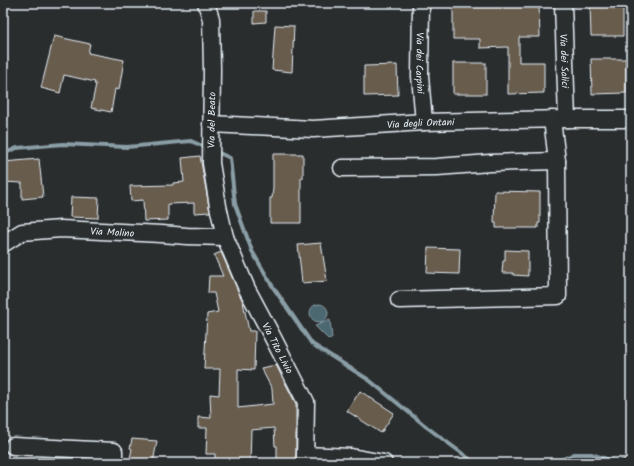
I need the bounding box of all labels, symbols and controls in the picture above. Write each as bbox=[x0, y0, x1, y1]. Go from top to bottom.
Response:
street label: Via dei Carpini bbox=[411, 32, 429, 95]
street label: Via dei Salici bbox=[555, 34, 573, 89]
street label: Via del Beato bbox=[204, 91, 220, 148]
street label: Via degli Ontani bbox=[387, 114, 455, 133]
street label: Via Molino bbox=[90, 223, 135, 242]
street label: Via Tito Livio bbox=[257, 320, 297, 377]

